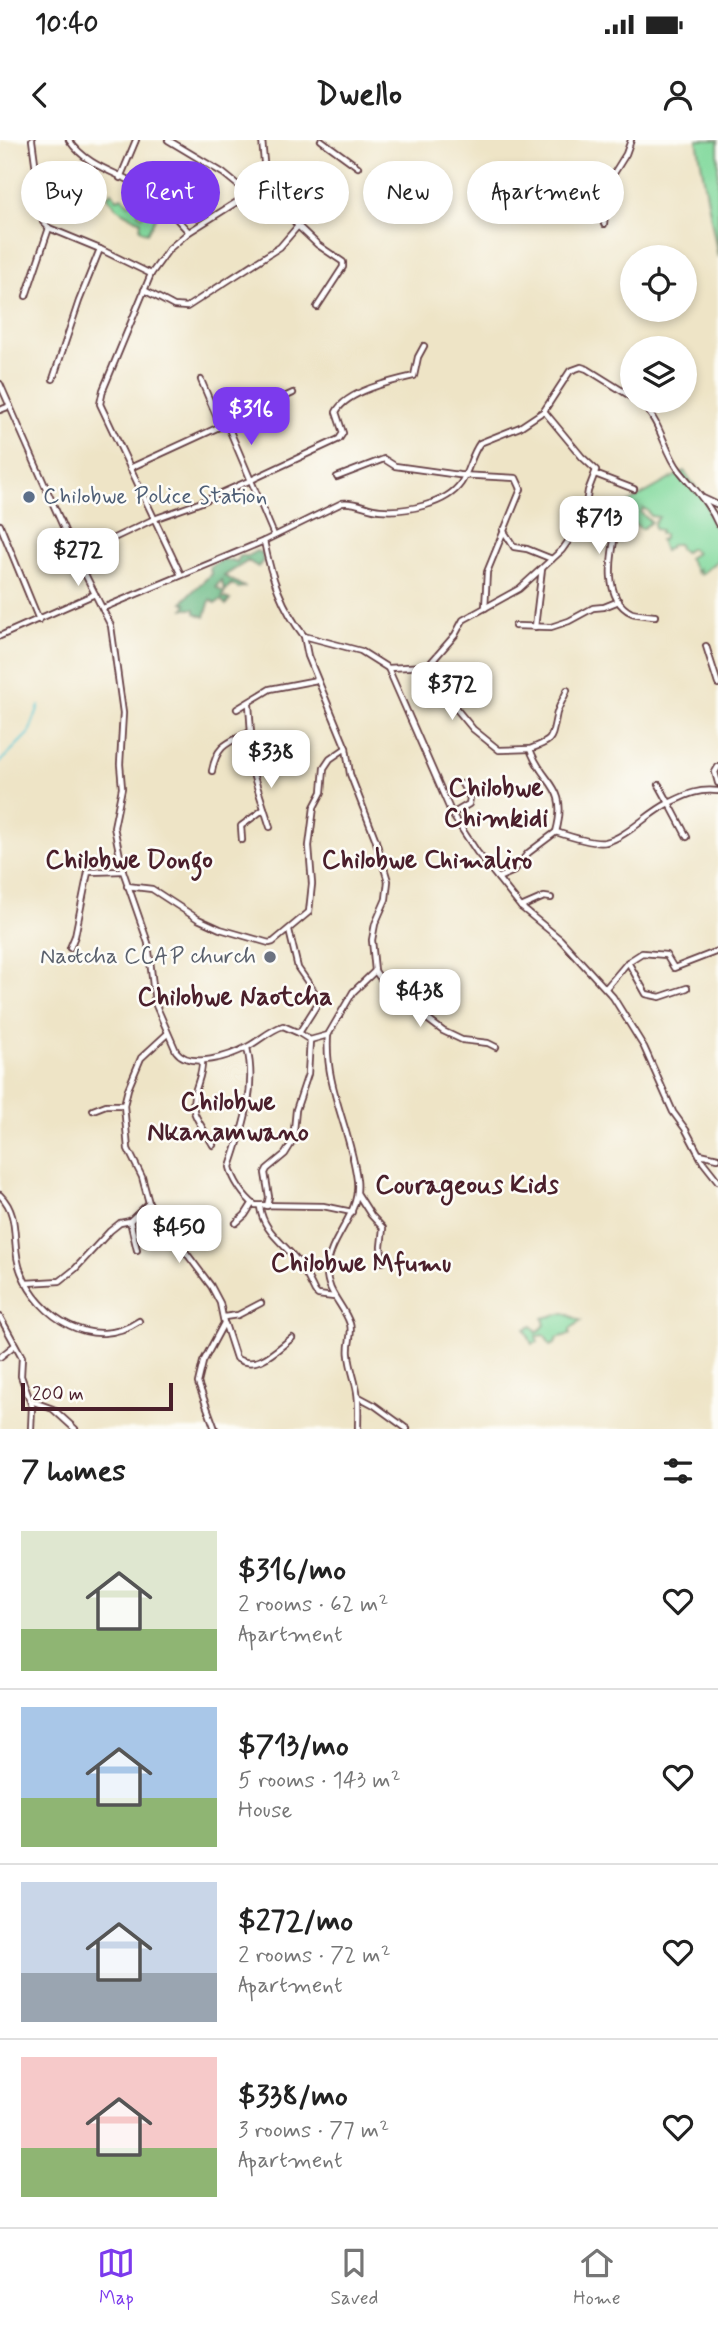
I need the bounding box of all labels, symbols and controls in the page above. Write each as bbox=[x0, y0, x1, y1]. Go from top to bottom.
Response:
text: 10:40 bbox=[35, 8, 98, 42]
text: Dwello bbox=[316, 74, 402, 116]
icon: back bbox=[21, 76, 59, 114]
icon: person bbox=[659, 76, 697, 114]
chip: Buy bbox=[21, 161, 107, 224]
chip: Rent bbox=[121, 161, 220, 224]
chip: Filters bbox=[234, 161, 349, 224]
chip: New bbox=[363, 161, 453, 224]
chip: Apartment bbox=[467, 161, 624, 224]
map controls bbox=[620, 245, 697, 413]
button: locate bbox=[620, 245, 697, 322]
button: layers bbox=[620, 336, 697, 413]
pin: $316 bbox=[210, 387, 292, 447]
text: $316 bbox=[229, 395, 273, 425]
place label: Chilobwe Police Station bbox=[43, 482, 267, 512]
marker: Chilobwe Police Station bbox=[21, 489, 37, 505]
pin: $713 bbox=[558, 496, 640, 556]
text: $713 bbox=[576, 504, 622, 534]
pin: $272 bbox=[37, 528, 119, 588]
text: $272 bbox=[53, 536, 103, 566]
pin: $372 bbox=[411, 662, 493, 722]
text: $372 bbox=[427, 670, 477, 700]
pin: $338 bbox=[230, 730, 312, 790]
text: $338 bbox=[248, 738, 294, 768]
district label: Chilobwe Chimkidi bbox=[444, 772, 548, 836]
district label: Chilobwe Dongo bbox=[45, 844, 213, 881]
district label: Chilobwe Chimaliro bbox=[322, 844, 532, 878]
place label: Naotcha CCAP church bbox=[40, 942, 256, 972]
marker: Naotcha CCAP church bbox=[262, 949, 278, 965]
pin: $438 bbox=[379, 970, 461, 1029]
text: $438 bbox=[395, 977, 445, 1007]
district label: Chilobwe Naotcha bbox=[137, 981, 333, 1015]
district label: Chilobwe Nkanamwano bbox=[147, 1086, 309, 1150]
district label: Courageous Kids bbox=[375, 1169, 559, 1206]
pin: $450 bbox=[138, 1206, 220, 1265]
text: $450 bbox=[152, 1213, 206, 1243]
district label: Chilobwe Mfumu bbox=[271, 1247, 451, 1281]
scale bar bbox=[21, 1380, 173, 1412]
text: 200 m bbox=[32, 1382, 84, 1407]
text: 7 homes bbox=[21, 1452, 126, 1491]
icon: filters bbox=[659, 1452, 697, 1490]
text: $316/mo bbox=[238, 1551, 346, 1590]
icon: home bbox=[77, 1559, 161, 1643]
icon: heart bbox=[659, 1582, 697, 1620]
text: 2 rooms · 62 m² bbox=[238, 1590, 389, 1620]
text: Apartment bbox=[238, 1620, 343, 1650]
text: $713/mo bbox=[238, 1727, 349, 1766]
icon: home bbox=[77, 1735, 161, 1819]
icon: heart bbox=[659, 1758, 697, 1796]
text: 5 rooms · 143 m² bbox=[238, 1766, 401, 1796]
text: House bbox=[238, 1796, 292, 1826]
text: $272/mo bbox=[238, 1902, 353, 1941]
icon: home bbox=[77, 1910, 161, 1994]
icon: heart bbox=[659, 1933, 697, 1971]
text: 2 rooms · 72 m² bbox=[238, 1941, 391, 1971]
text: Apartment bbox=[238, 1971, 343, 2001]
text: $338/mo bbox=[238, 2077, 348, 2116]
icon: home bbox=[77, 2085, 161, 2169]
icon: heart bbox=[659, 2108, 697, 2146]
text: 3 rooms · 77 m² bbox=[238, 2116, 389, 2146]
text: Apartment bbox=[238, 2146, 343, 2176]
tab: Map bbox=[97, 2244, 135, 2311]
tab: Saved bbox=[330, 2244, 378, 2311]
tab: Home bbox=[573, 2244, 621, 2311]

